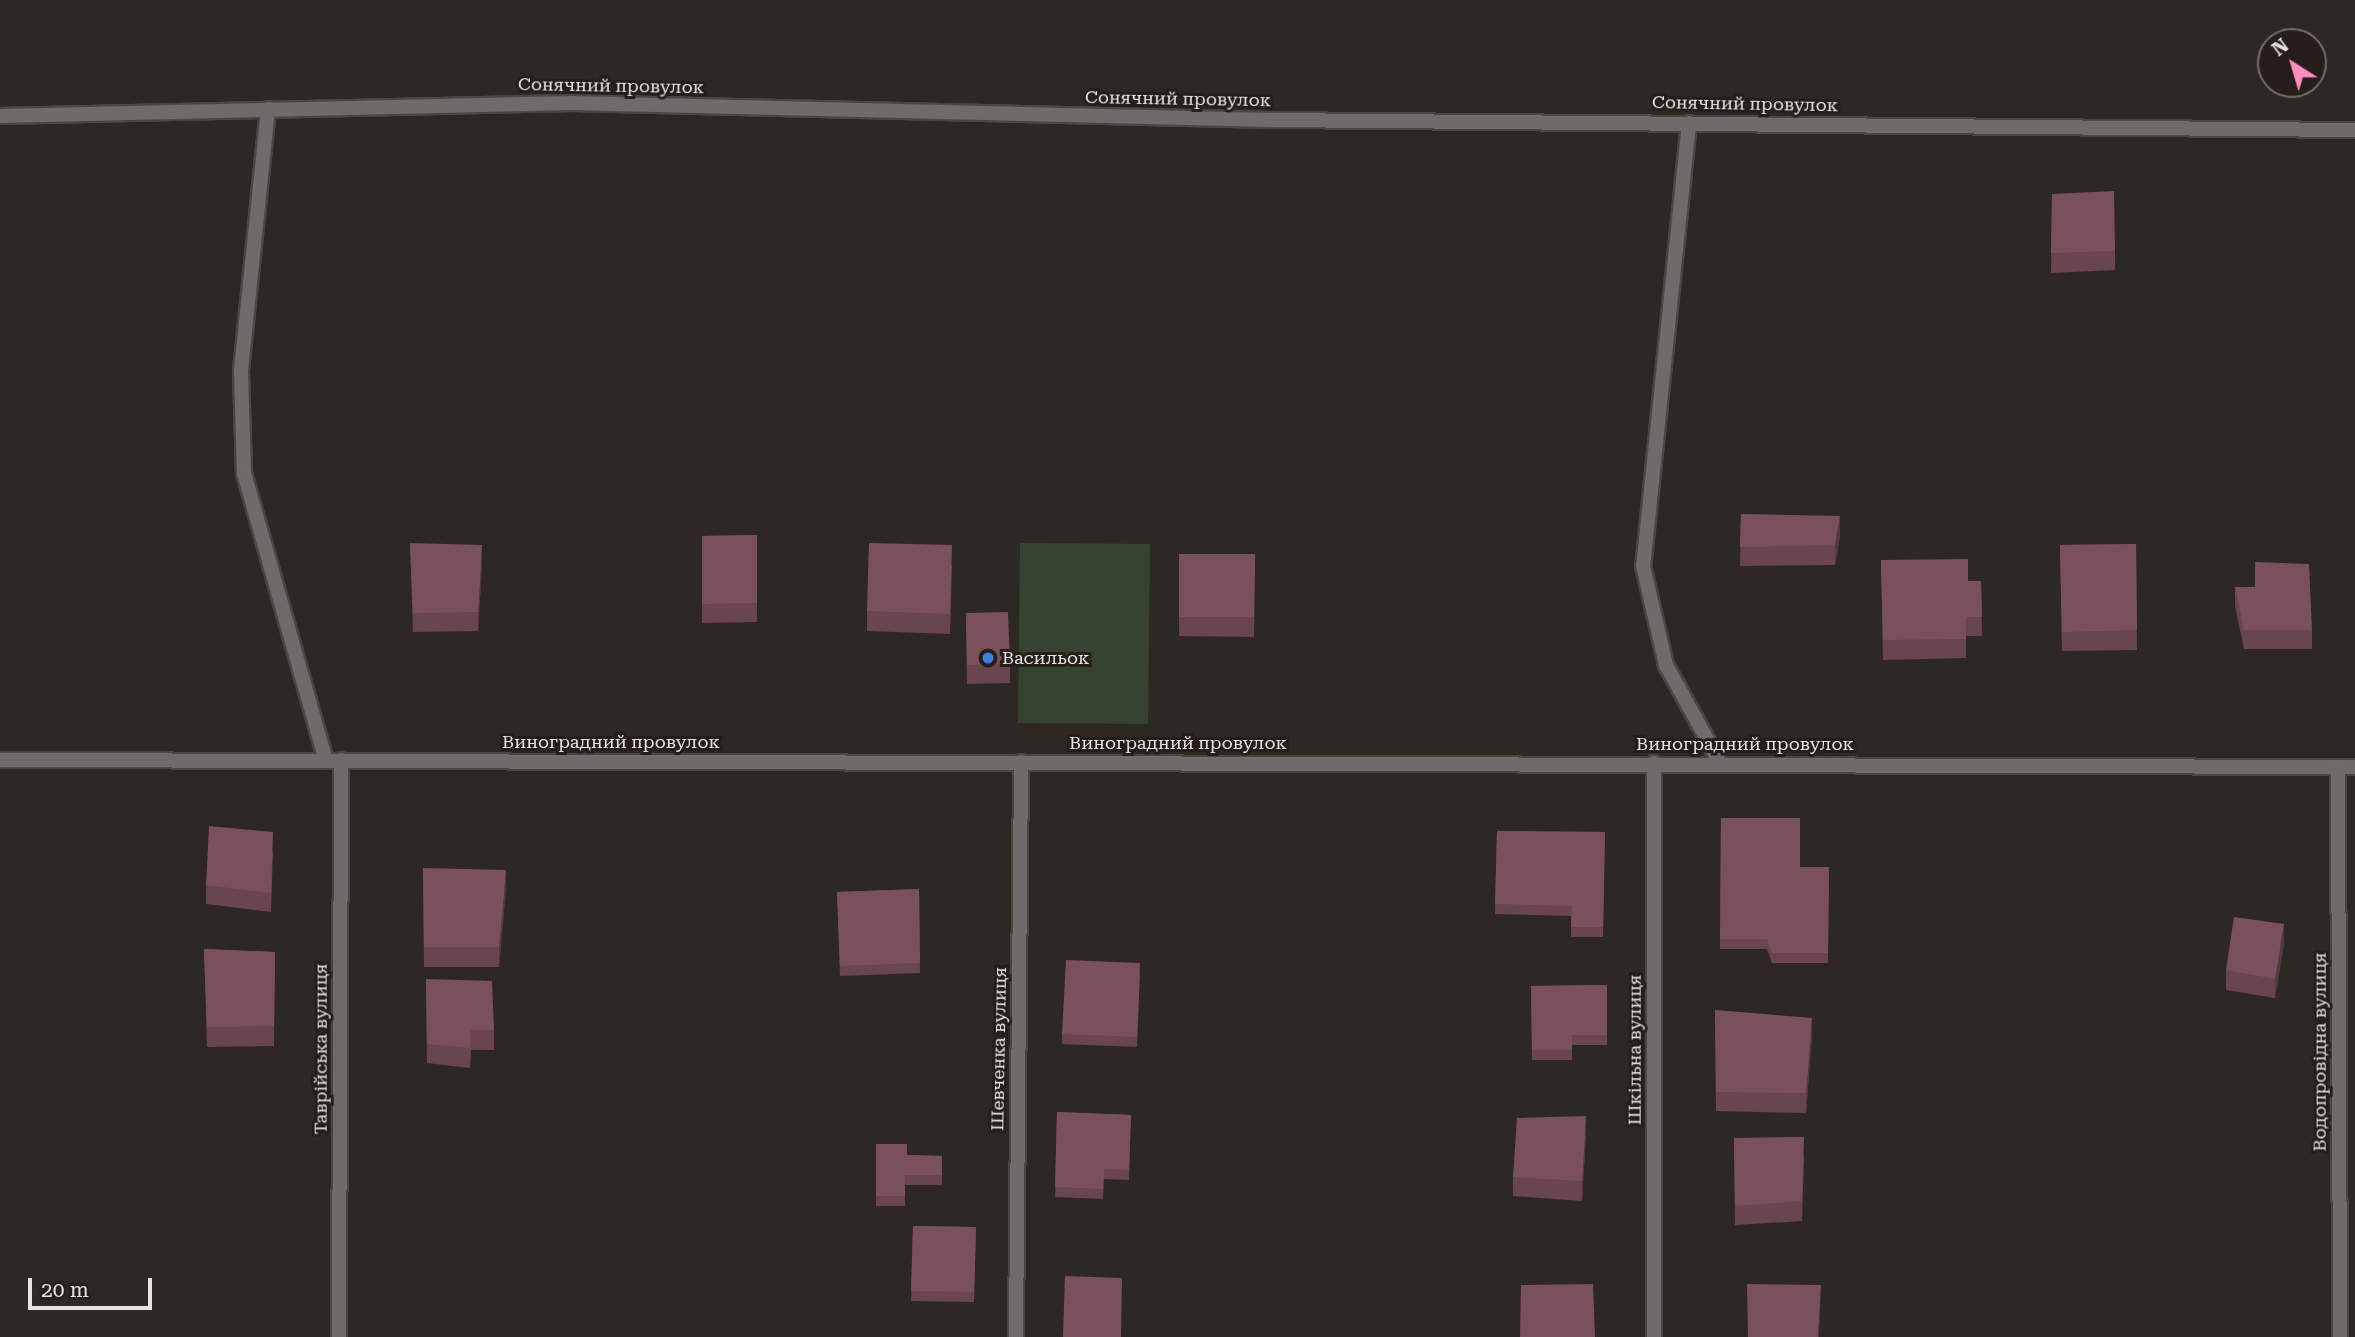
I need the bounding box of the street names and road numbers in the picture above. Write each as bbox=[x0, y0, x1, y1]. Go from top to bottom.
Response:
street label: Сонячний провулок bbox=[518, 74, 704, 98]
street label: Сонячний провулок bbox=[1085, 87, 1271, 111]
street label: Сонячний провулок bbox=[1652, 92, 1838, 116]
street label: Виноградний провулок bbox=[502, 731, 720, 753]
street label: Виноградний провулок bbox=[1069, 732, 1287, 754]
street label: Виноградний провулок bbox=[1636, 733, 1854, 755]
street label: Водопровідна вулиця bbox=[2309, 952, 2331, 1152]
street label: Таврійська вулиця bbox=[310, 964, 332, 1134]
street label: Шевченка вулиця bbox=[987, 967, 1011, 1131]
street label: Шкільна вулиця bbox=[1624, 975, 1646, 1125]

